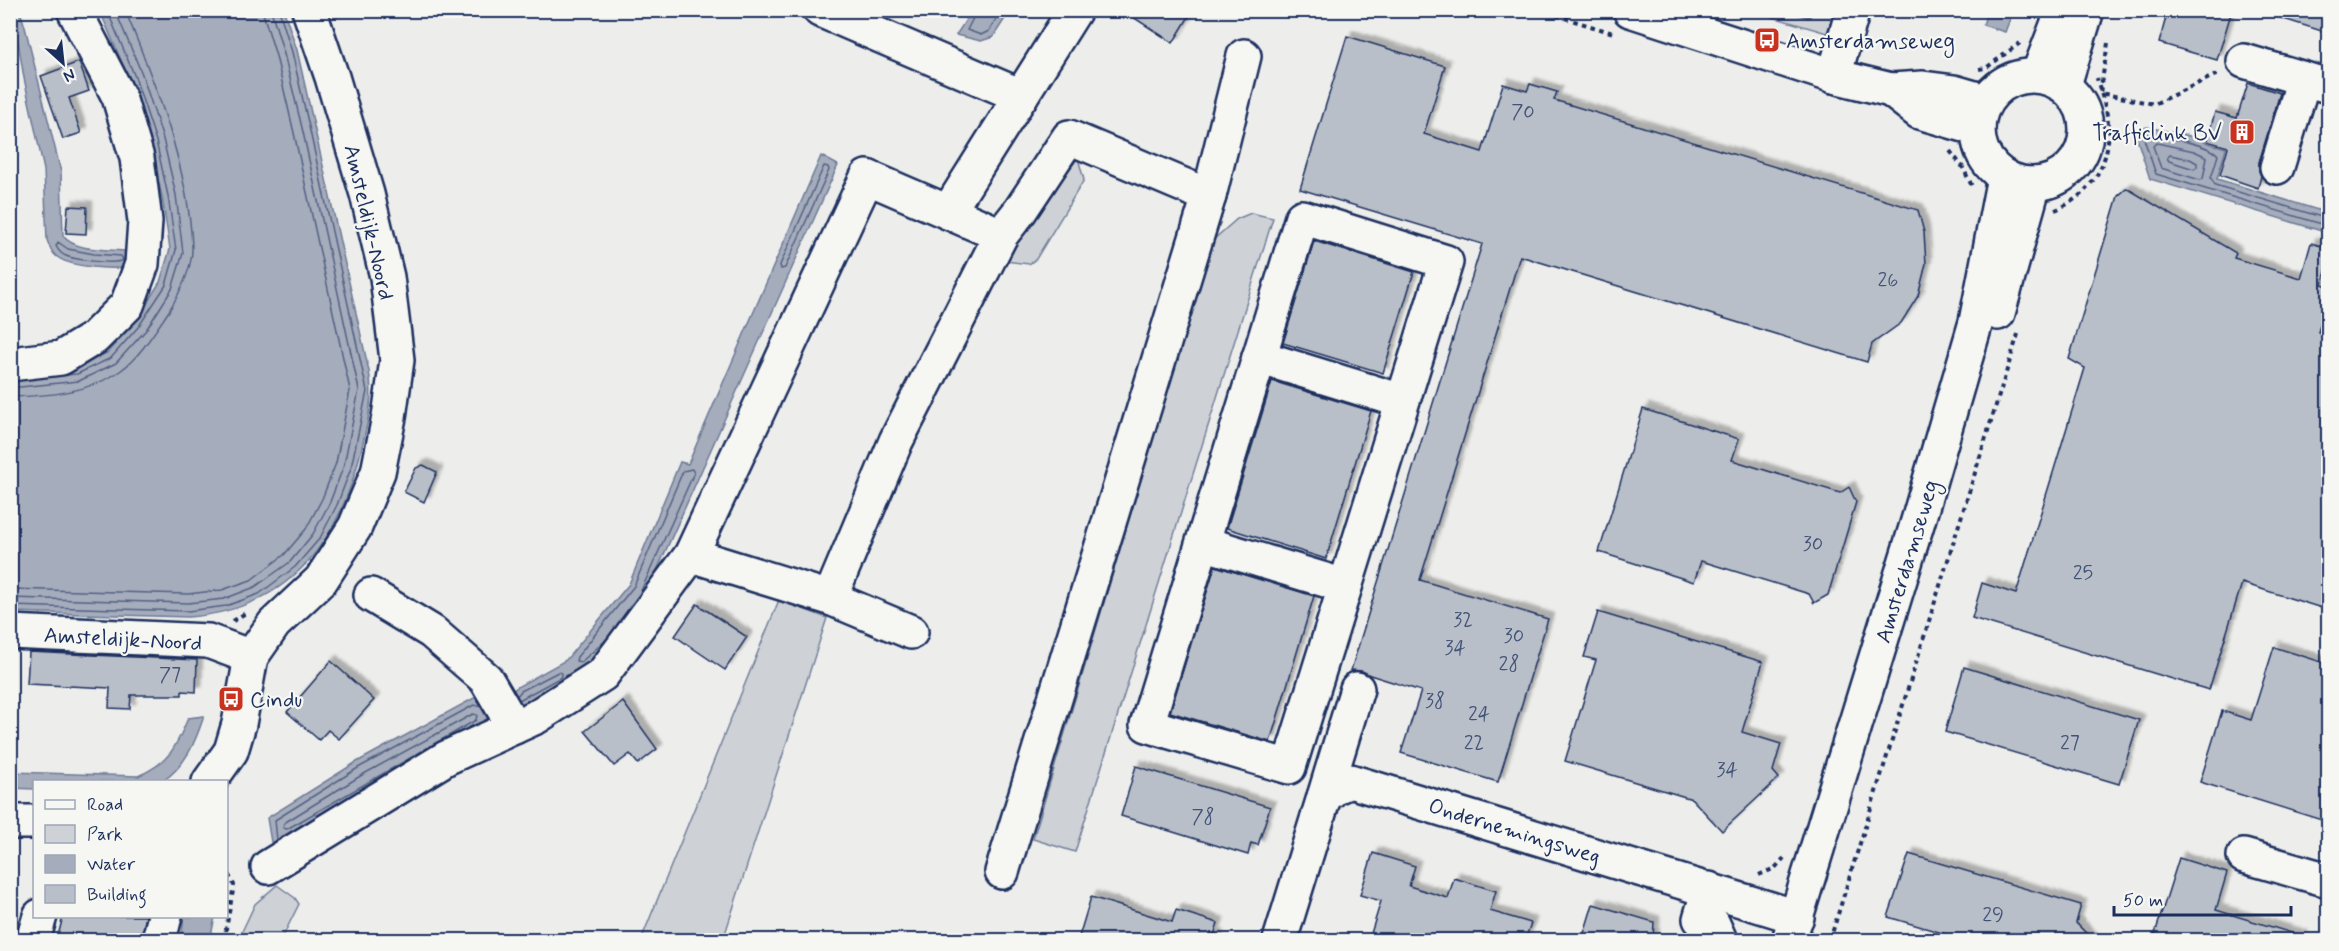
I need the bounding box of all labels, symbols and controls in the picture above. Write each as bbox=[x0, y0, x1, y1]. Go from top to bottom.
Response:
bus stop icon: Amsterdamseweg bbox=[1752, 25, 1782, 55]
place label: Amsterdamseweg bbox=[1786, 28, 1955, 59]
north arrow bbox=[33, 33, 93, 93]
text: N bbox=[60, 63, 79, 87]
house number: 70 bbox=[1511, 99, 1535, 126]
building icon: Trafficlink BV bbox=[2227, 117, 2257, 147]
place label: Trafficlink BV bbox=[2092, 120, 2222, 148]
street label: Amsteldijk-Noord bbox=[337, 142, 400, 303]
house number: 26 bbox=[1878, 267, 1898, 294]
street label: Amsterdamseweg bbox=[1870, 477, 1949, 647]
house number: 30 bbox=[1803, 531, 1823, 558]
house number: 25 bbox=[2073, 560, 2093, 587]
house number: 32 bbox=[1453, 607, 1473, 634]
street label: Amsteldijk-Noord bbox=[43, 622, 203, 658]
house number: 30 bbox=[1504, 623, 1524, 650]
house number: 34 bbox=[1444, 635, 1466, 662]
house number: 28 bbox=[1499, 651, 1519, 678]
house number: 77 bbox=[159, 662, 181, 689]
bus stop icon: Cindu bbox=[216, 684, 246, 714]
place label: Cindu bbox=[250, 687, 302, 715]
house number: 38 bbox=[1425, 688, 1445, 715]
house number: 24 bbox=[1468, 701, 1490, 728]
house number: 22 bbox=[1464, 730, 1484, 757]
house number: 27 bbox=[2060, 730, 2080, 757]
house number: 34 bbox=[1716, 757, 1738, 784]
legend bbox=[33, 780, 228, 918]
street label: Ondernemingsweg bbox=[1425, 792, 1604, 872]
text: Road bbox=[87, 793, 123, 817]
house number: 78 bbox=[1191, 804, 1215, 831]
text: Park bbox=[87, 823, 123, 847]
text: Water bbox=[87, 853, 136, 877]
scale bar bbox=[2114, 879, 2291, 917]
text: Building bbox=[87, 883, 147, 909]
text: 50 m bbox=[2123, 889, 2163, 913]
house number: 29 bbox=[1982, 902, 2004, 929]

